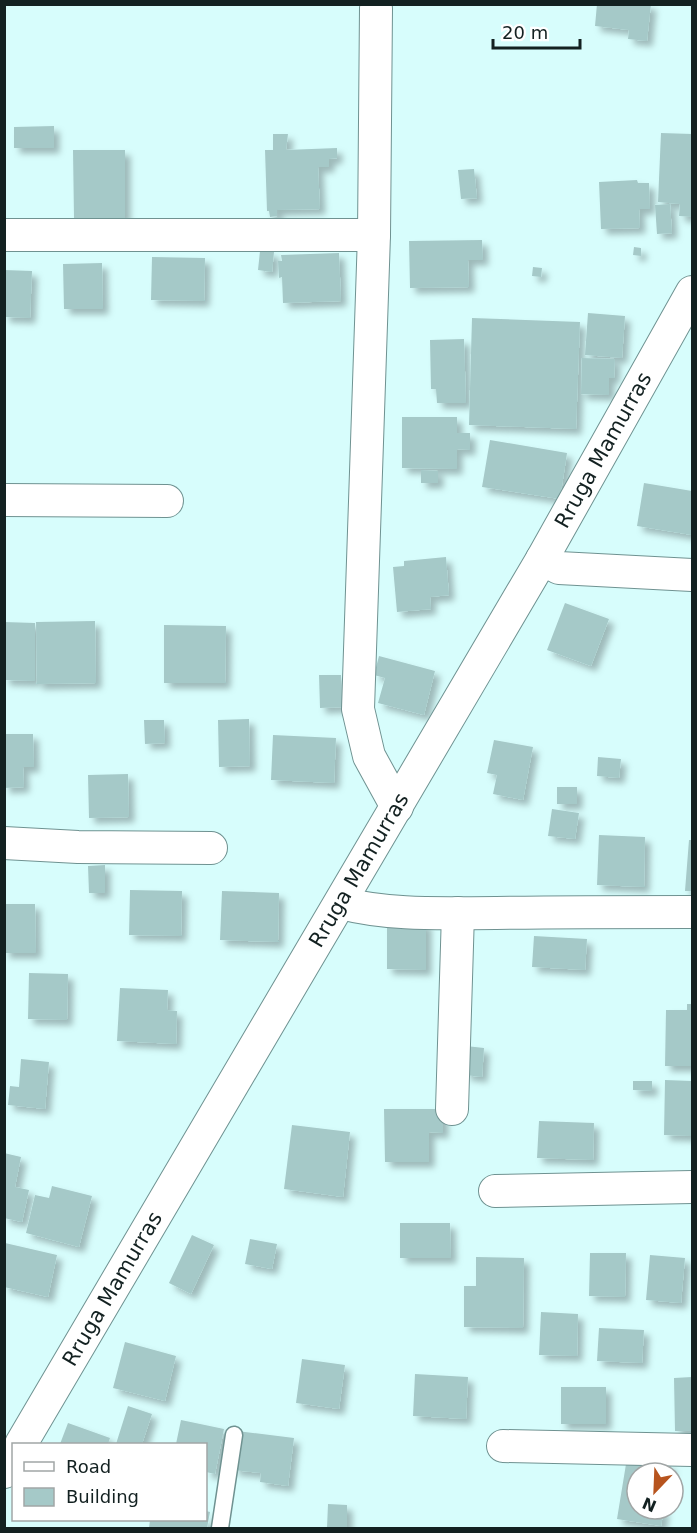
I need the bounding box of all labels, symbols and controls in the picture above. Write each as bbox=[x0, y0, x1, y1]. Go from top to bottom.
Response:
scale bar bbox=[493, 12, 580, 50]
text: 20 m bbox=[502, 22, 548, 43]
street label: Rruga Mamurras bbox=[550, 368, 657, 532]
street label: Rruga Mamurras bbox=[304, 789, 414, 952]
street label: Rruga Mamurras bbox=[58, 1207, 167, 1370]
legend bbox=[12, 1443, 207, 1521]
text: Road bbox=[66, 1456, 111, 1477]
north arrow bbox=[625, 1461, 685, 1521]
text: Building bbox=[66, 1486, 139, 1507]
text: N bbox=[639, 1493, 659, 1516]

